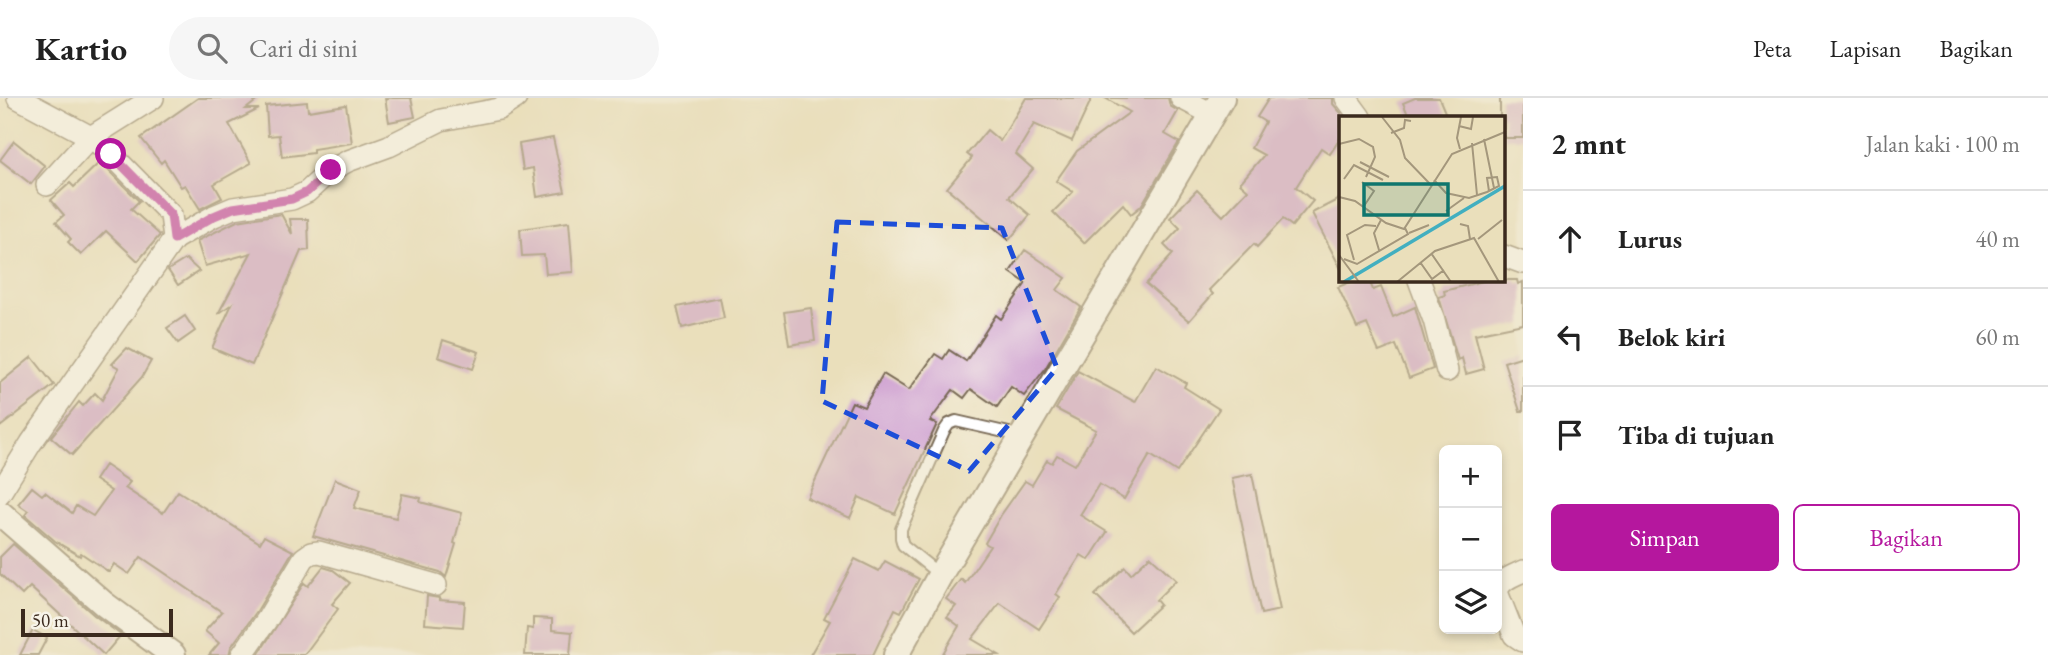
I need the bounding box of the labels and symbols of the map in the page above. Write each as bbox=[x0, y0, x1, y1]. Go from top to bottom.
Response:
inset map bbox=[1339, 116, 1506, 282]
route start bbox=[95, 138, 126, 169]
route end bbox=[315, 154, 346, 185]
scale bar bbox=[21, 606, 173, 638]

